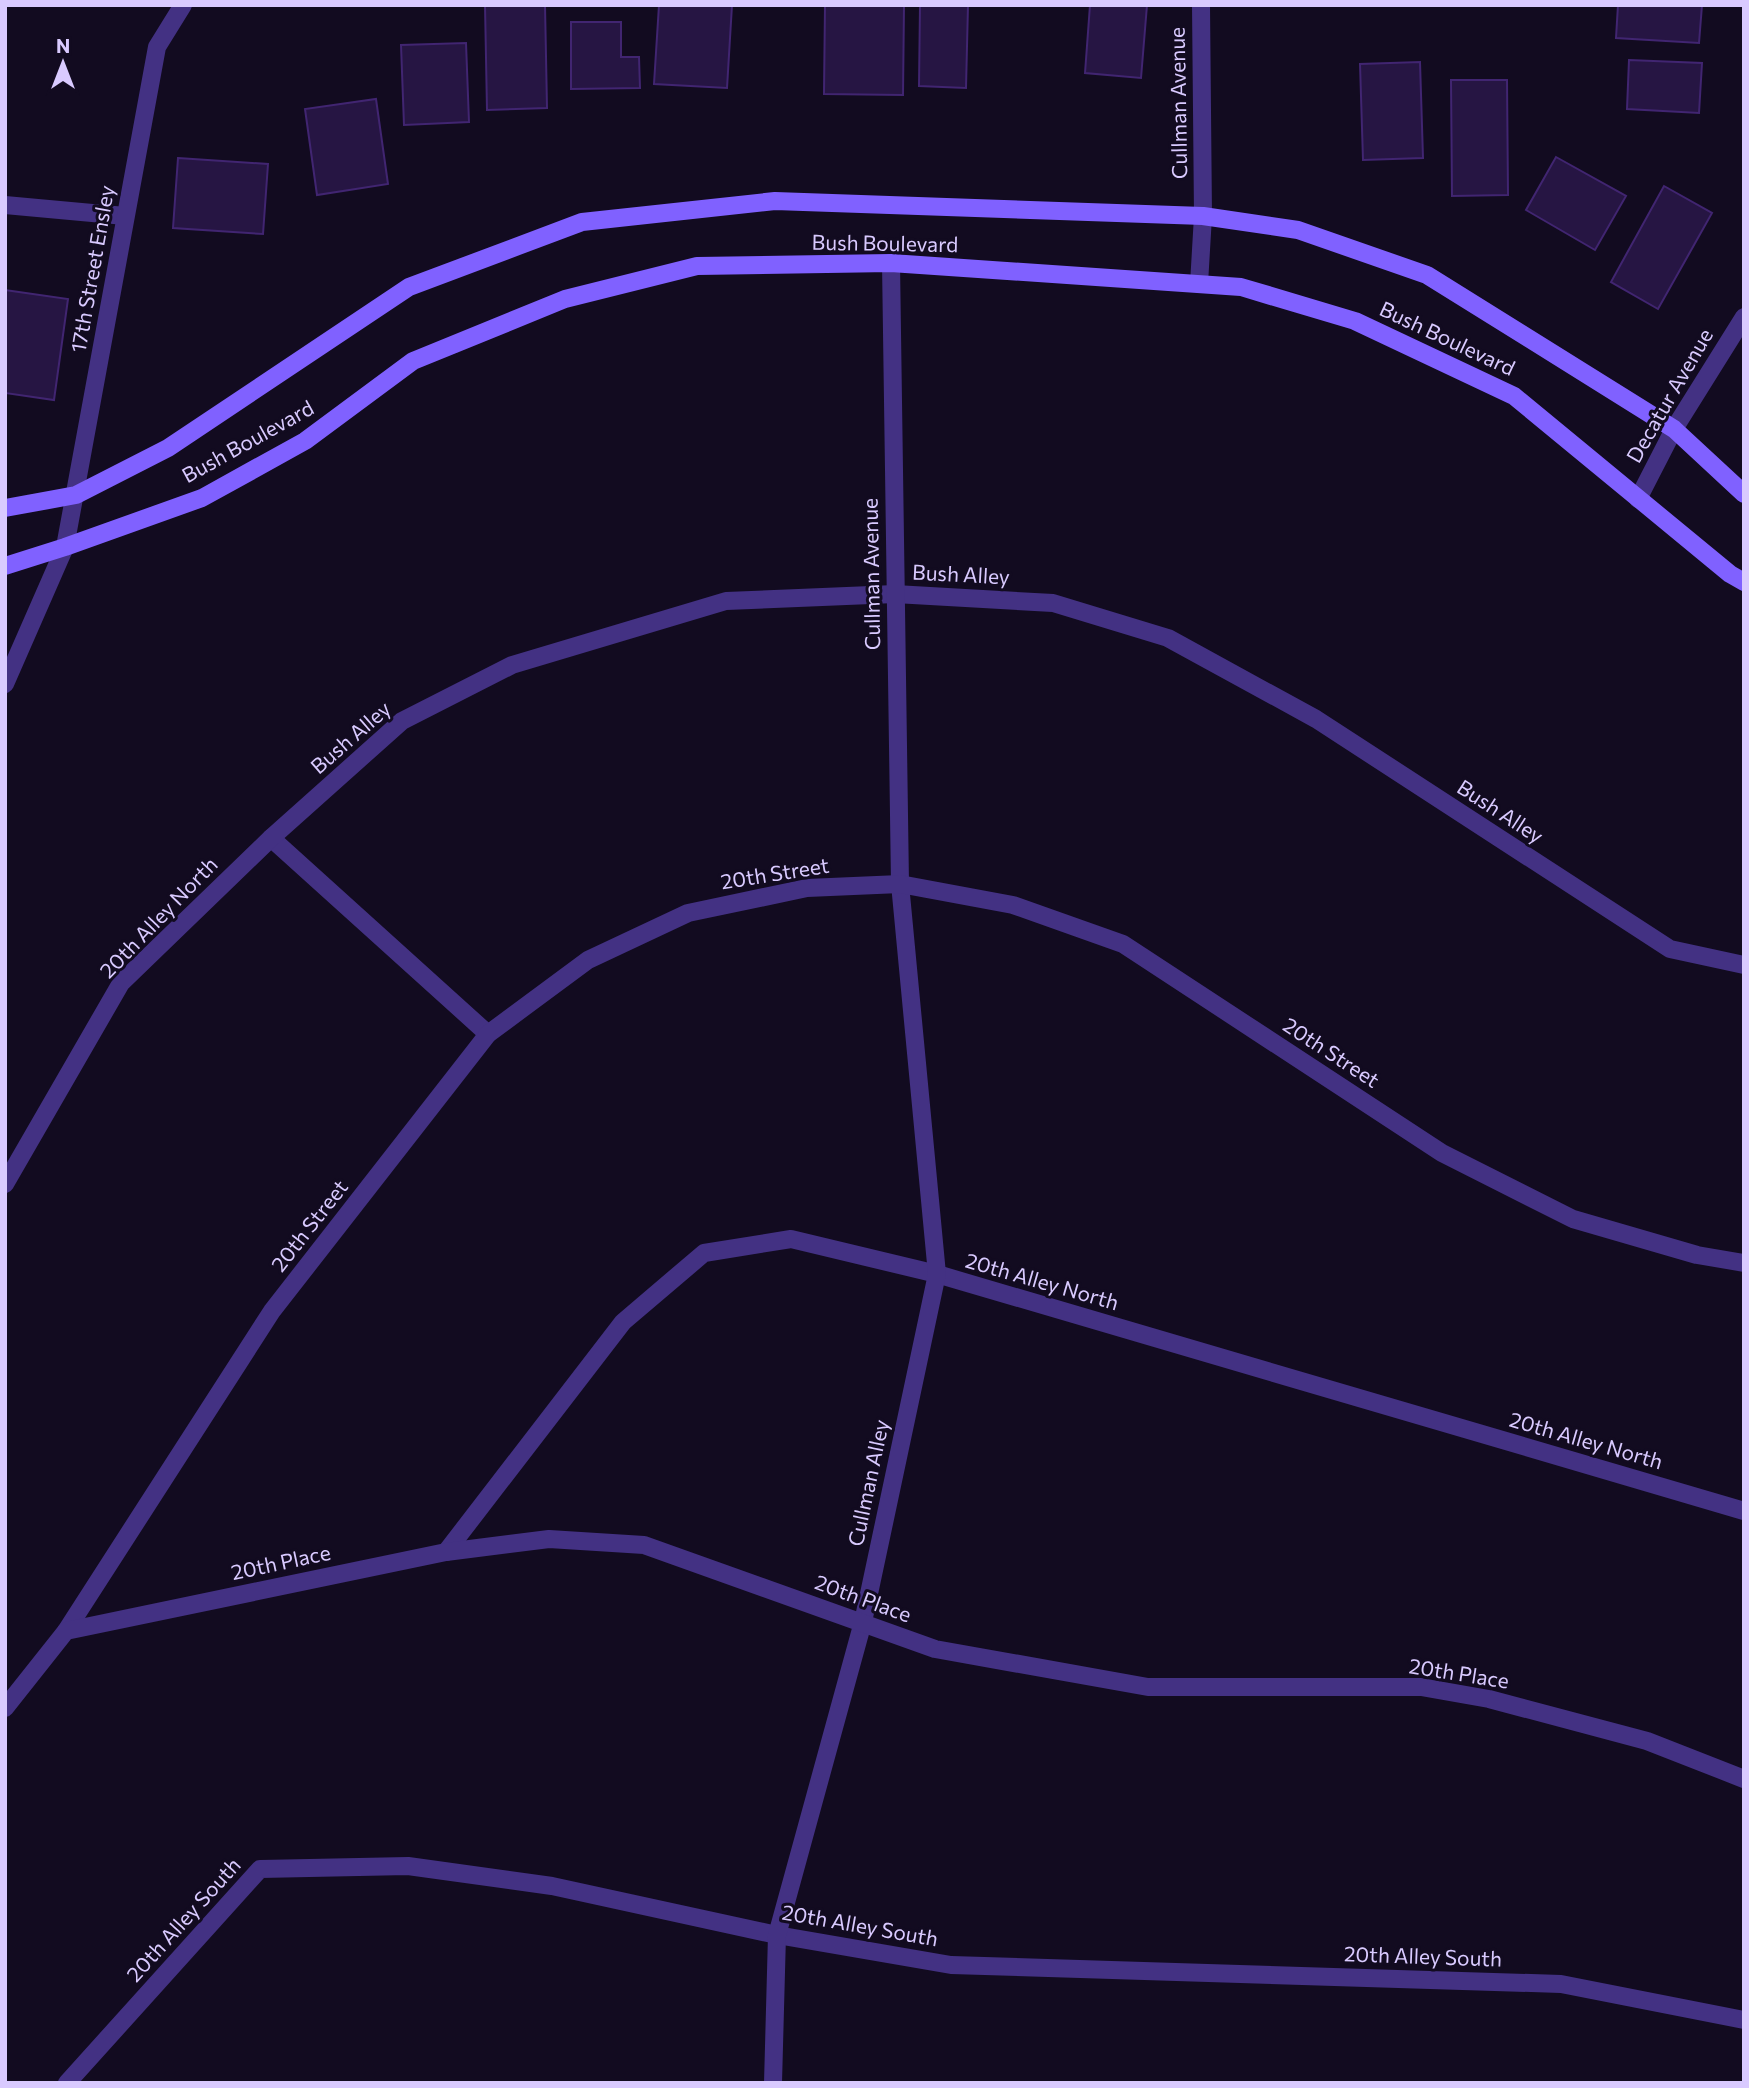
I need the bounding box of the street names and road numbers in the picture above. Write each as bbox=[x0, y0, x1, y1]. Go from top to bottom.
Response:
street label: Cullman Avenue bbox=[1164, 27, 1191, 179]
street label: 17th Street Ensley bbox=[65, 183, 119, 354]
street label: Bush Boulevard bbox=[812, 229, 959, 256]
street label: Bush Boulevard bbox=[1376, 295, 1519, 380]
street label: Decatur Avenue bbox=[1620, 324, 1717, 467]
street label: Bush Boulevard bbox=[177, 394, 317, 487]
street label: Cullman Avenue bbox=[857, 498, 884, 650]
street label: Bush Alley bbox=[912, 558, 1011, 589]
street label: Bush Alley bbox=[305, 695, 395, 778]
street label: Bush Alley bbox=[1453, 774, 1549, 848]
street label: 20th Alley North bbox=[94, 851, 222, 983]
street label: 20th Street bbox=[719, 852, 831, 893]
street label: 20th Street bbox=[1279, 1011, 1384, 1092]
street label: 20th Street bbox=[265, 1174, 352, 1276]
street label: 20th Alley North bbox=[963, 1247, 1122, 1314]
street label: 20th Alley North bbox=[1507, 1406, 1666, 1473]
street label: Cullman Alley bbox=[842, 1417, 893, 1548]
street label: 20th Place bbox=[229, 1539, 333, 1584]
street label: 20th Place bbox=[812, 1569, 915, 1627]
street label: 20th Place bbox=[1407, 1652, 1511, 1693]
street label: 20th Alley South bbox=[121, 1852, 245, 1986]
street label: 20th Alley South bbox=[780, 1898, 940, 1951]
street label: 20th Alley South bbox=[1344, 1940, 1502, 1971]

